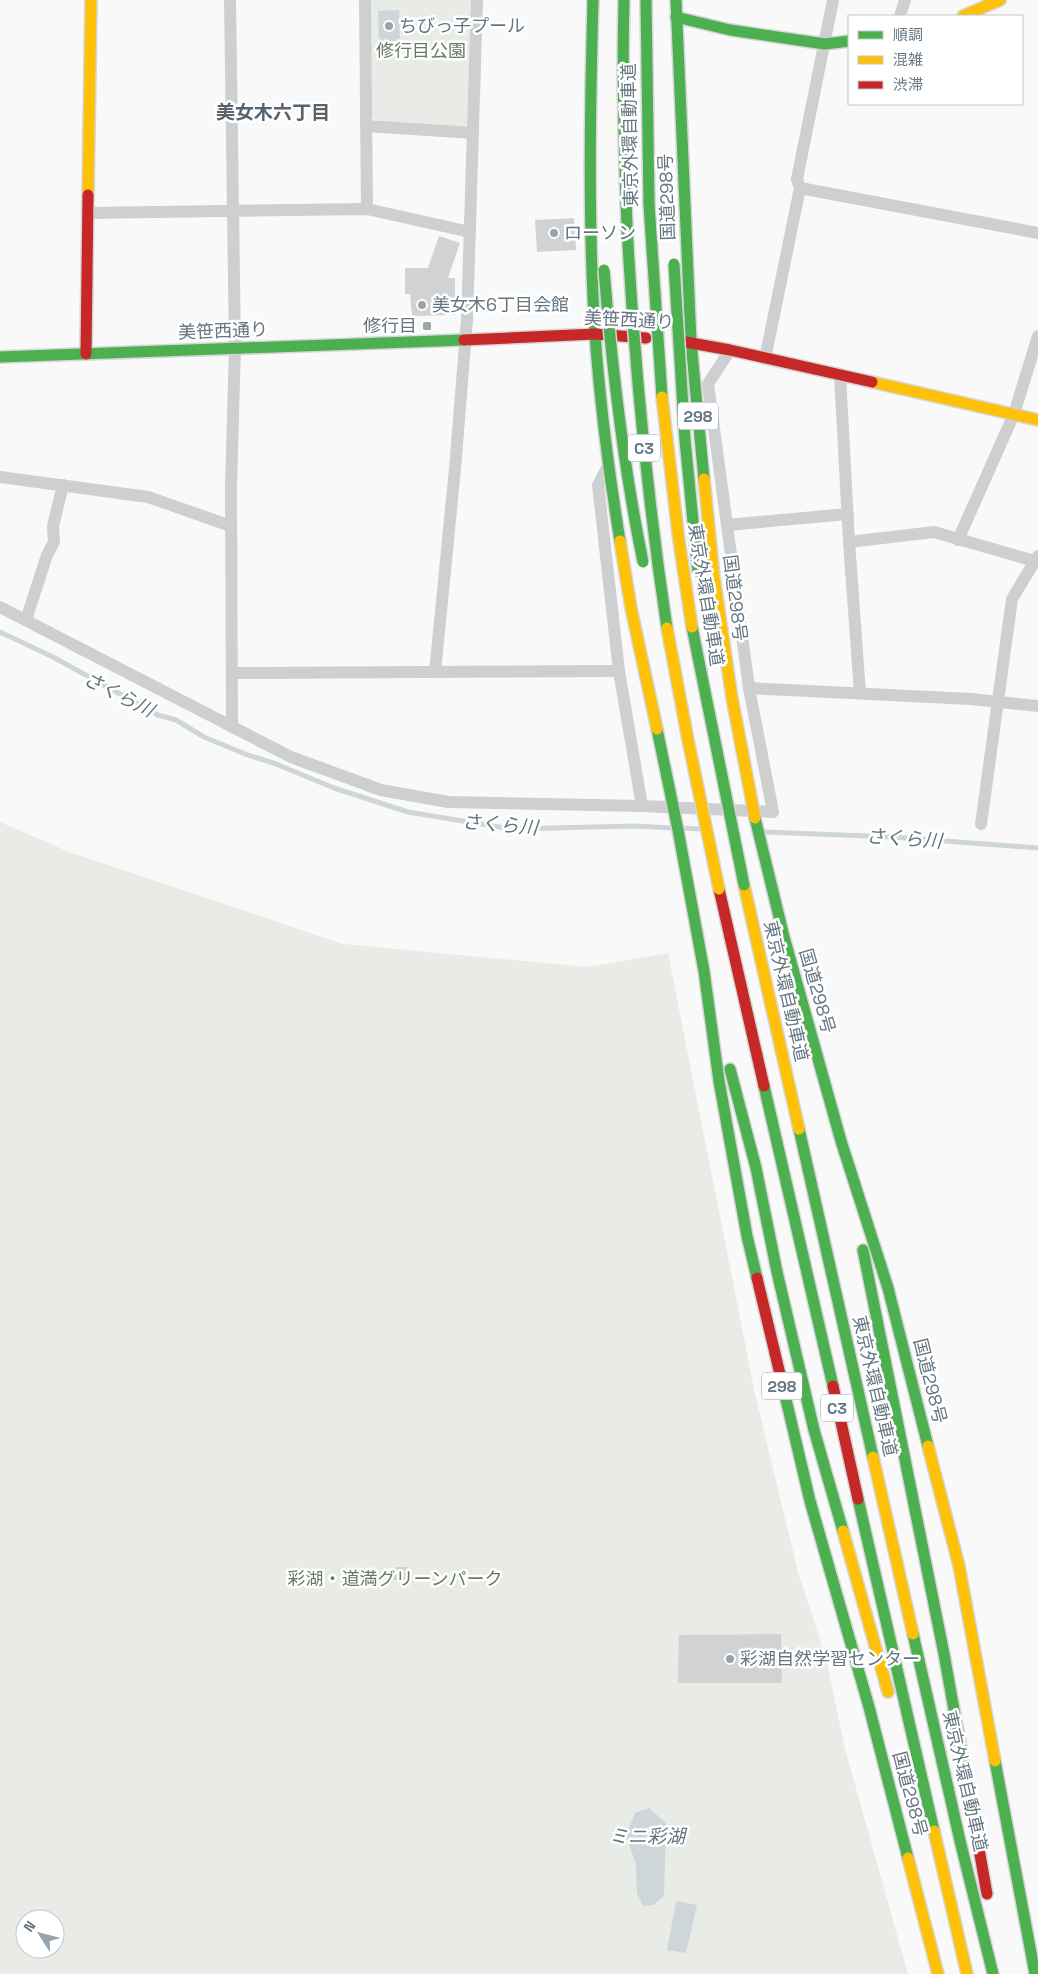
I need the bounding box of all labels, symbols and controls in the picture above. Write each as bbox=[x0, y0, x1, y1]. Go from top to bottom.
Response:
place label: ちびっ子プール bbox=[399, 14, 525, 37]
legend bbox=[848, 15, 1023, 105]
marker: ちびっ子プール bbox=[383, 20, 395, 32]
text: 順調 bbox=[893, 25, 923, 44]
park label: 修行目公園 bbox=[376, 39, 466, 62]
text: 混雑 bbox=[893, 50, 923, 69]
street label: 東京外環自動車道 bbox=[617, 63, 642, 207]
text: 渋滞 bbox=[893, 75, 923, 94]
district label: 美女木六丁目 bbox=[216, 100, 330, 125]
street label: 国道298号 bbox=[653, 153, 680, 241]
place label: ローソン bbox=[564, 221, 636, 244]
marker: ローソン bbox=[548, 227, 560, 239]
place label: 美女木6丁目会館 bbox=[432, 293, 569, 316]
marker: 美女木6丁目会館 bbox=[416, 299, 428, 311]
street label: 美笹西通り bbox=[583, 306, 675, 333]
place label: 修行目 bbox=[363, 314, 417, 337]
street label: 美笹西通り bbox=[178, 317, 268, 344]
marker: 修行目 bbox=[421, 320, 433, 332]
road number: 298 bbox=[678, 402, 718, 430]
road number: C3 bbox=[628, 434, 660, 462]
street label: 東京外環自動車道 bbox=[684, 522, 729, 668]
street label: 国道298号 bbox=[719, 553, 752, 643]
water label: さくら川 bbox=[79, 666, 160, 724]
water label: さくら川 bbox=[461, 809, 541, 840]
water label: さくら川 bbox=[865, 823, 945, 854]
street label: 東京外環自動車道 bbox=[759, 918, 814, 1064]
street label: 国道298号 bbox=[794, 946, 841, 1036]
street label: 東京外環自動車道 bbox=[848, 1313, 903, 1459]
street label: 国道298号 bbox=[909, 1336, 952, 1426]
road number: 298 bbox=[762, 1372, 802, 1400]
road number: C3 bbox=[821, 1395, 853, 1422]
park label: 彩湖・道満グリーンパーク bbox=[287, 1567, 503, 1590]
place label: 彩湖自然学習センター bbox=[740, 1647, 920, 1670]
marker: 彩湖自然学習センター bbox=[724, 1653, 736, 1665]
street label: 東京外環自動車道 bbox=[938, 1708, 993, 1854]
street label: 国道298号 bbox=[888, 1749, 933, 1839]
water label: ミニ彩湖 bbox=[609, 1824, 688, 1849]
north arrow bbox=[15, 1909, 65, 1959]
text: N bbox=[19, 1917, 40, 1935]

